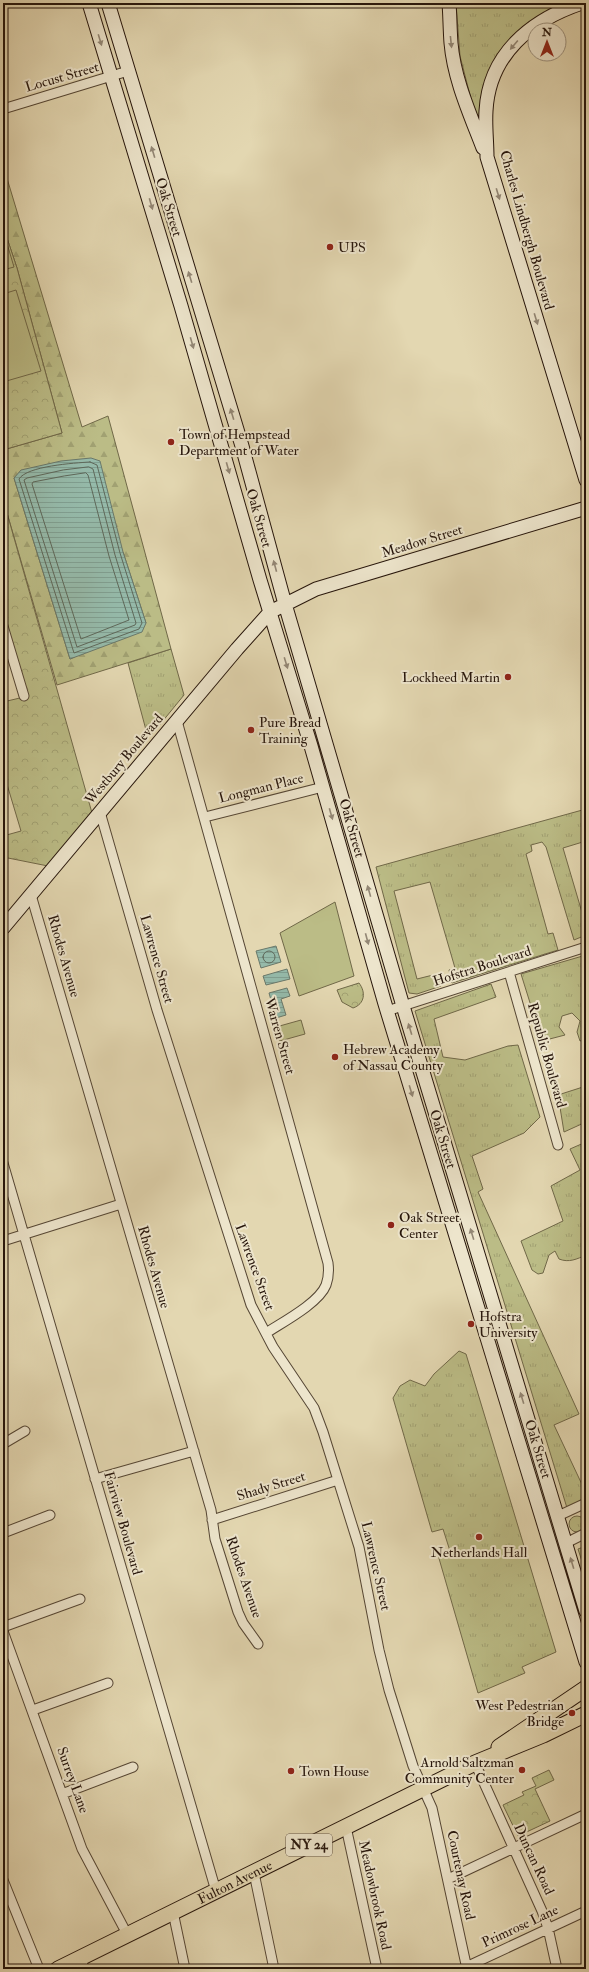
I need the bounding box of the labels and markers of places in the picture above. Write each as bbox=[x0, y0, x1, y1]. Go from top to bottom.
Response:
place label: UPS bbox=[338, 239, 366, 256]
marker: UPS bbox=[325, 242, 335, 252]
place label: Town of Hempstead Department of Water bbox=[179, 426, 300, 460]
marker: Town of Hempstead Department of Water bbox=[166, 437, 176, 447]
place label: Lockheed Martin bbox=[402, 669, 500, 686]
marker: Lockheed Martin bbox=[503, 672, 513, 682]
place label: Pure Bread Training bbox=[259, 714, 321, 747]
marker: Pure Bread Training bbox=[246, 725, 256, 735]
place label: Hebrew Academy of Nassau County bbox=[343, 1041, 444, 1075]
marker: Hebrew Academy of Nassau County bbox=[330, 1052, 340, 1062]
place label: Oak Street Center bbox=[399, 1209, 460, 1242]
marker: Oak Street Center bbox=[386, 1220, 396, 1230]
place label: Hofstra University bbox=[479, 1308, 538, 1342]
marker: Hofstra University bbox=[466, 1319, 476, 1329]
marker: Netherlands Hall bbox=[474, 1532, 484, 1542]
place label: Netherlands Hall bbox=[431, 1544, 528, 1561]
place label: West Pedestrian Bridge bbox=[474, 1697, 564, 1730]
marker: West Pedestrian Bridge bbox=[567, 1708, 577, 1718]
place label: Arnold Saltzman Community Center bbox=[405, 1754, 515, 1788]
place label: Town House bbox=[299, 1763, 369, 1780]
marker: Arnold Saltzman Community Center bbox=[517, 1765, 527, 1775]
marker: Town House bbox=[286, 1766, 296, 1776]

